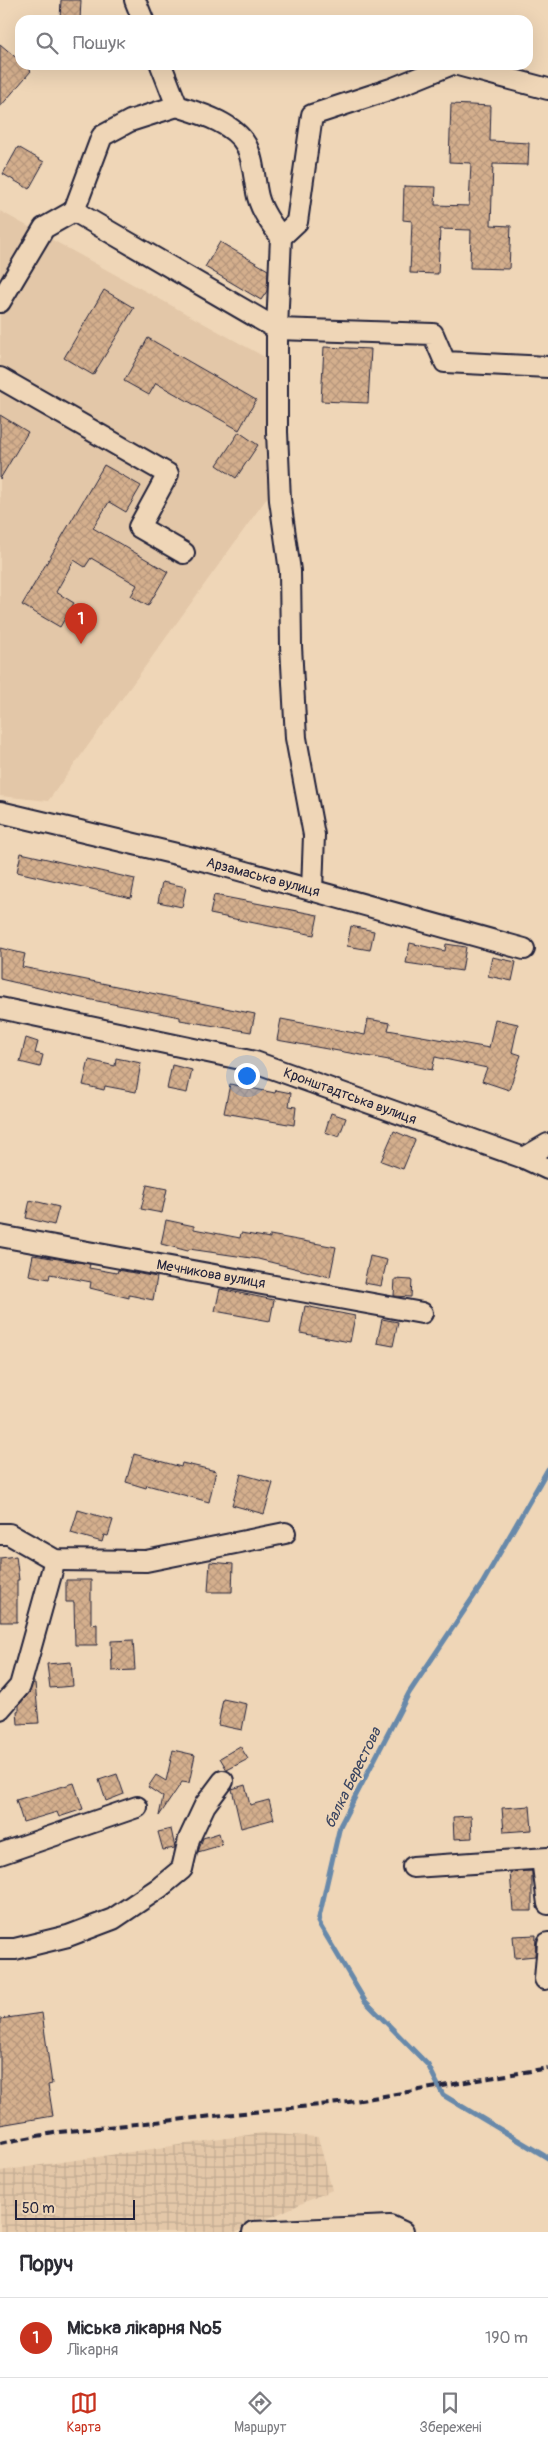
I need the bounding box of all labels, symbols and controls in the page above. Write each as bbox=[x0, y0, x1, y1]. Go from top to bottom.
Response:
search box bbox=[15, 15, 533, 70]
icon: search bbox=[33, 29, 61, 57]
text: Пошук bbox=[73, 31, 126, 55]
pin: 1 bbox=[65, 603, 97, 644]
street label: Арзамаська вулиця bbox=[204, 854, 322, 900]
your location bbox=[234, 1063, 260, 1089]
street label: Кронштадтська вулиця bbox=[281, 1064, 419, 1128]
street label: Мечникова вулиця bbox=[155, 1256, 267, 1292]
water label: балка Берестова bbox=[320, 1724, 386, 1831]
scale bar bbox=[15, 2197, 135, 2220]
text: 50 m bbox=[22, 2200, 55, 2217]
text: Поруч bbox=[20, 2251, 73, 2278]
text: Міська лікарня №5 bbox=[67, 2316, 222, 2340]
text: 1 bbox=[33, 2328, 39, 2348]
text: 190 m bbox=[485, 2328, 528, 2348]
text: Лікарня bbox=[67, 2340, 118, 2360]
tab: Карта bbox=[66, 2389, 101, 2436]
tab: Маршрут bbox=[234, 2389, 287, 2436]
tab: Збережені bbox=[419, 2389, 482, 2436]

